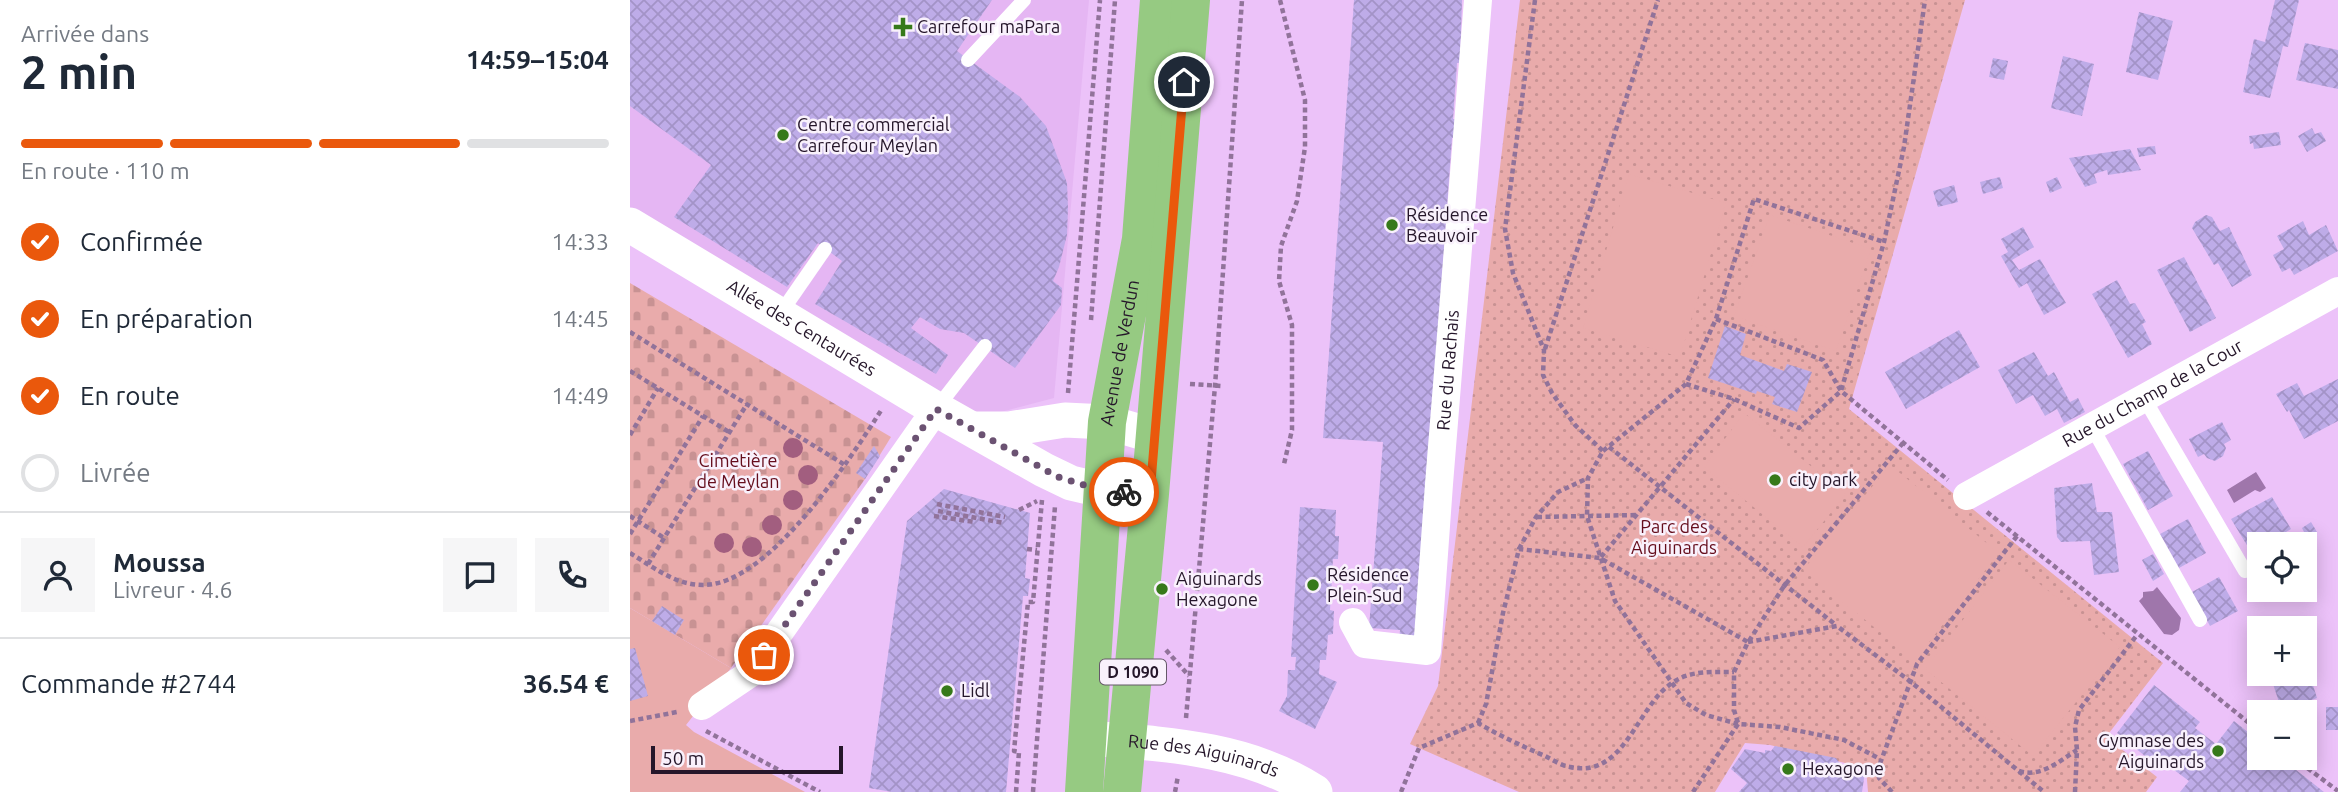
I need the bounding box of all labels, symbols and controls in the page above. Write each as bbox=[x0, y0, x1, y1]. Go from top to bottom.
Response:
place label: Carrefour maPara bbox=[917, 16, 1060, 36]
marker: Carrefour maPara bbox=[895, 19, 911, 35]
text: Arrivée dans bbox=[21, 21, 149, 46]
text: 14:59–15:04 bbox=[466, 45, 609, 74]
text: 2 min bbox=[21, 46, 137, 98]
pin bbox=[1154, 52, 1214, 112]
icon: home bbox=[1165, 63, 1203, 101]
place label: Centre commercial Carrefour Meylan bbox=[797, 114, 950, 155]
marker: Centre commercial Carrefour Meylan bbox=[775, 127, 791, 143]
text: En route · 110 m bbox=[21, 158, 190, 183]
place label: Résidence Beauvoir bbox=[1406, 204, 1488, 245]
marker: Résidence Beauvoir bbox=[1384, 217, 1400, 233]
icon: check bbox=[21, 223, 59, 261]
text: Confirmée bbox=[80, 227, 203, 256]
text: 14:33 bbox=[551, 229, 609, 254]
street label: Allée des Centaurées bbox=[724, 275, 880, 380]
street label: Avenue de Verdun bbox=[1096, 278, 1142, 427]
icon: check bbox=[21, 300, 59, 338]
text: En préparation bbox=[80, 304, 253, 333]
text: 14:45 bbox=[551, 306, 609, 331]
street label: Rue du Rachais bbox=[1432, 309, 1462, 431]
street label: Rue du Champ de la Cour bbox=[2059, 335, 2246, 450]
icon: check bbox=[21, 377, 59, 415]
text: En route bbox=[80, 381, 180, 410]
text: 14:49 bbox=[551, 383, 609, 408]
park label: Cimetière de Meylan bbox=[696, 450, 780, 491]
courier bbox=[1089, 457, 1159, 527]
text: Livrée bbox=[80, 458, 151, 487]
place label: city park bbox=[1789, 469, 1857, 489]
marker: city park bbox=[1767, 472, 1783, 488]
icon: bike bbox=[1105, 473, 1143, 511]
park label: Parc des Aiguinards bbox=[1631, 516, 1717, 557]
map controls bbox=[2247, 532, 2317, 770]
button: locate bbox=[2247, 532, 2317, 602]
button: person bbox=[21, 538, 95, 612]
button: chat bbox=[443, 538, 517, 612]
button: phone bbox=[535, 538, 609, 612]
text: Moussa bbox=[113, 548, 206, 577]
place label: Résidence Plein-Sud bbox=[1327, 564, 1409, 605]
place label: Aiguinards Hexagone bbox=[1176, 568, 1262, 609]
text: Livreur · 4.6 bbox=[113, 577, 233, 602]
marker: Résidence Plein-Sud bbox=[1305, 577, 1321, 593]
marker: Aiguinards Hexagone bbox=[1154, 581, 1170, 597]
button: + bbox=[2247, 616, 2317, 686]
pin bbox=[734, 625, 794, 685]
icon: bag bbox=[745, 636, 783, 674]
road number: D 1090 bbox=[1100, 660, 1166, 684]
text: Commande #2744 bbox=[21, 669, 237, 698]
text: 36.54 € bbox=[523, 669, 609, 698]
place label: Lidl bbox=[961, 680, 990, 700]
marker: Lidl bbox=[939, 683, 955, 699]
button: − bbox=[2247, 700, 2317, 770]
street label: Rue des Aiguinards bbox=[1127, 730, 1282, 780]
place label: Gymnase des Aiguinards bbox=[2098, 730, 2204, 771]
scale bar bbox=[651, 743, 844, 775]
marker: Gymnase des Aiguinards bbox=[2210, 743, 2226, 759]
text: 50 m bbox=[662, 747, 704, 769]
place label: Hexagone bbox=[1802, 758, 1884, 778]
marker: Hexagone bbox=[1780, 761, 1796, 777]

